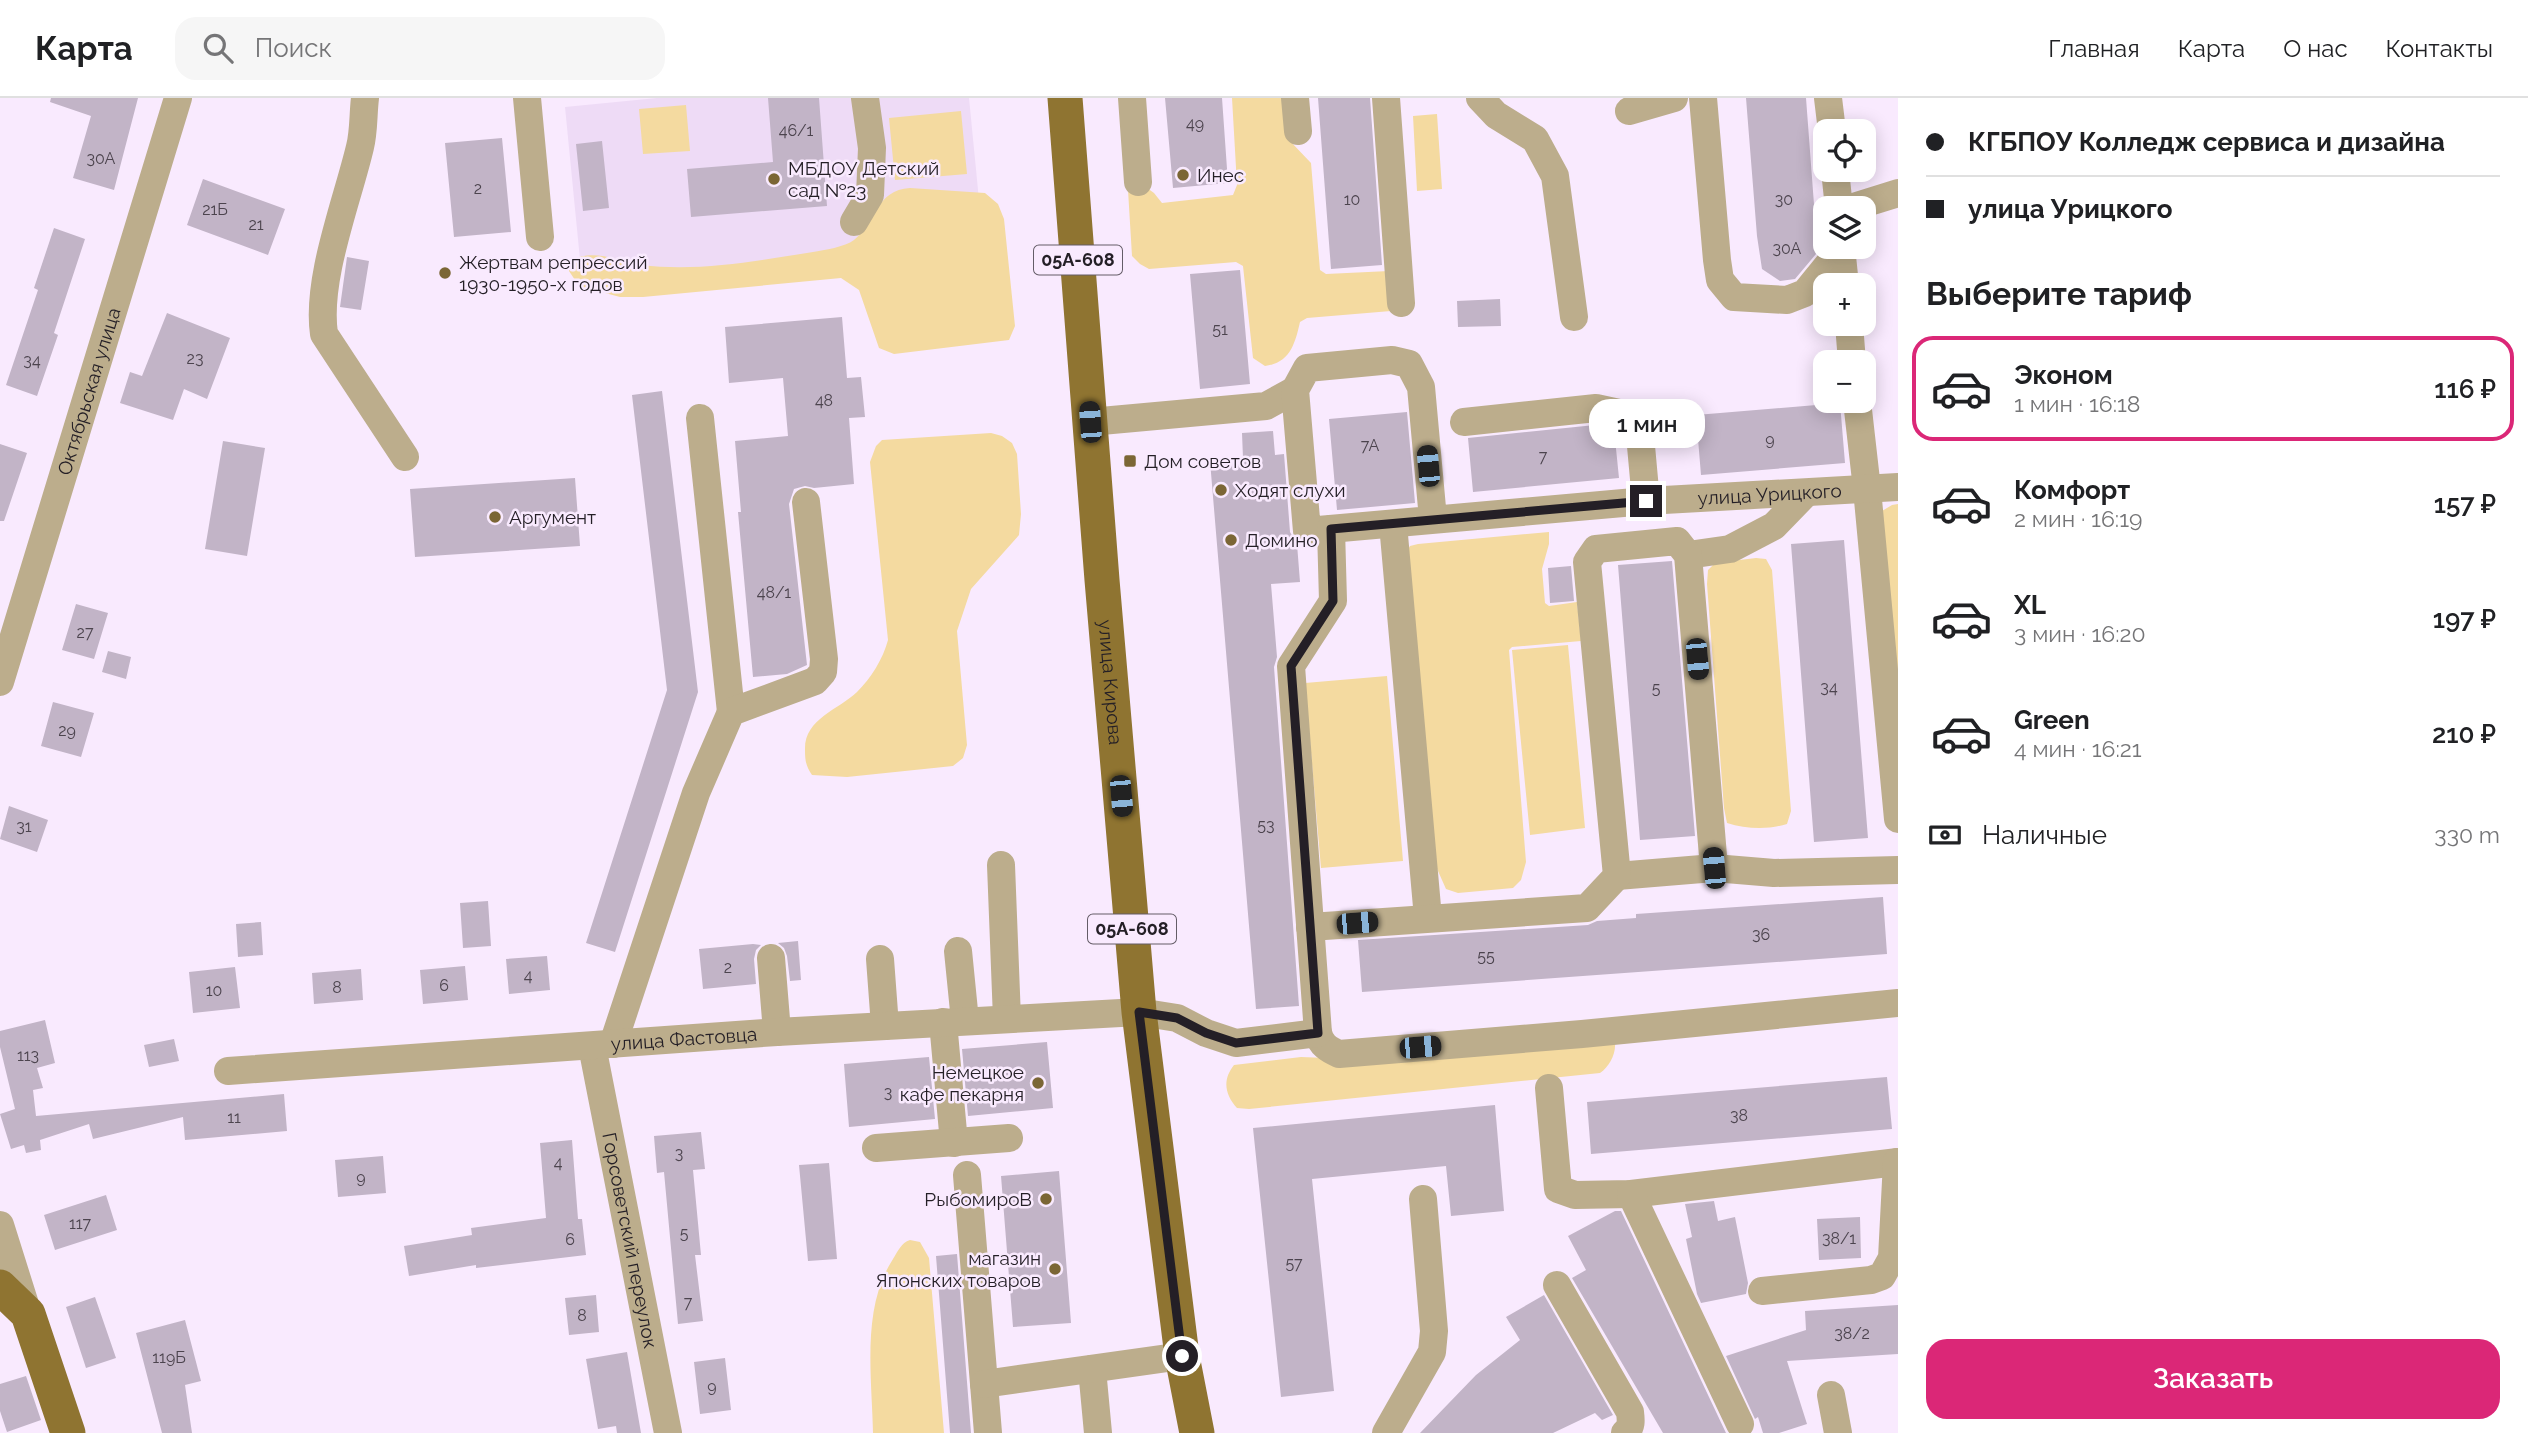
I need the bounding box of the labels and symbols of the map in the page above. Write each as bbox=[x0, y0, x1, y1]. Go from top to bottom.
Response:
house number: 49 bbox=[1186, 114, 1204, 133]
house number: 46/1 bbox=[779, 121, 813, 140]
house number: 30А bbox=[87, 149, 116, 168]
place label: МБДОУ Детский сад №23 bbox=[788, 157, 939, 201]
place label: Инес bbox=[1197, 164, 1244, 186]
marker: Инес bbox=[1175, 167, 1191, 183]
marker: МБДОУ Детский сад №23 bbox=[766, 171, 782, 187]
house number: 2 bbox=[474, 179, 482, 198]
house number: 10 bbox=[1344, 190, 1360, 209]
house number: 30 bbox=[1775, 190, 1793, 209]
house number: 21Б bbox=[202, 200, 228, 219]
house number: 21 bbox=[248, 215, 264, 234]
house number: 30А bbox=[1773, 239, 1802, 258]
road number: 05А-608 bbox=[1034, 246, 1122, 274]
place label: Жертвам репрессий 1930-1950-х годов bbox=[459, 251, 648, 295]
marker: Жертвам репрессий 1930-1950-х годов bbox=[437, 265, 453, 281]
street label: Октябрьская улица bbox=[53, 305, 125, 478]
house number: 51 bbox=[1212, 320, 1228, 339]
house number: 23 bbox=[187, 349, 203, 368]
house number: 34 bbox=[23, 351, 41, 370]
house number: 48 bbox=[815, 391, 833, 410]
car bbox=[1079, 400, 1102, 444]
callout: 1 мин bbox=[1588, 400, 1704, 448]
house number: 9 bbox=[1765, 430, 1775, 449]
house number: 7А bbox=[1361, 436, 1380, 455]
car bbox=[1416, 444, 1441, 488]
house number: 7 bbox=[1539, 447, 1548, 466]
place label: Дом советов bbox=[1144, 450, 1261, 472]
marker: Дом советов bbox=[1122, 453, 1138, 469]
place label: Ходят слухи bbox=[1235, 479, 1346, 501]
street label: улица Урицкого bbox=[1697, 479, 1842, 509]
marker: Ходят слухи bbox=[1213, 482, 1229, 498]
route end bbox=[1630, 485, 1662, 517]
place label: Аргумент bbox=[509, 506, 596, 528]
marker: Аргумент bbox=[487, 509, 503, 525]
place label: Домино bbox=[1245, 529, 1318, 551]
marker: Домино bbox=[1223, 532, 1239, 548]
house number: 48/1 bbox=[757, 583, 791, 602]
street label: улица Кирова bbox=[1094, 619, 1127, 746]
house number: 27 bbox=[77, 623, 94, 642]
car bbox=[1685, 637, 1710, 681]
house number: 34 bbox=[1820, 678, 1838, 697]
house number: 5 bbox=[1652, 679, 1661, 698]
house number: 29 bbox=[58, 721, 76, 740]
car bbox=[1109, 774, 1134, 818]
house number: 53 bbox=[1257, 816, 1275, 835]
house number: 31 bbox=[16, 817, 32, 836]
car bbox=[1702, 846, 1727, 890]
car bbox=[1336, 911, 1379, 935]
road number: 05А-608 bbox=[1088, 914, 1176, 944]
house number: 36 bbox=[1752, 925, 1770, 944]
house number: 55 bbox=[1477, 947, 1495, 966]
house number: 2 bbox=[724, 958, 732, 977]
house number: 4 bbox=[524, 966, 533, 985]
house number: 6 bbox=[439, 976, 449, 995]
house number: 8 bbox=[332, 978, 342, 997]
house number: 10 bbox=[206, 981, 222, 1000]
street label: улица Фастовца bbox=[610, 1022, 758, 1055]
car bbox=[1399, 1035, 1442, 1059]
house number: 113 bbox=[17, 1046, 39, 1065]
place label: Немецкое кафе пекарня bbox=[900, 1061, 1024, 1105]
marker: Немецкое кафе пекарня bbox=[1030, 1075, 1046, 1091]
house number: 3 bbox=[884, 1083, 892, 1102]
house number: 38 bbox=[1730, 1106, 1748, 1125]
house number: 11 bbox=[227, 1108, 241, 1127]
street label: Горсоветский переулок bbox=[598, 1130, 662, 1350]
house number: 3 bbox=[675, 1144, 683, 1163]
house number: 4 bbox=[554, 1153, 563, 1172]
house number: 9 bbox=[356, 1168, 366, 1187]
place label: РыбомироВ bbox=[924, 1188, 1032, 1210]
marker: РыбомироВ bbox=[1038, 1191, 1054, 1207]
house number: 117 bbox=[69, 1214, 92, 1233]
house number: 5 bbox=[680, 1224, 689, 1243]
house number: 38/1 bbox=[1822, 1229, 1856, 1248]
house number: 6 bbox=[565, 1230, 575, 1249]
place label: магазин Японских товаров bbox=[876, 1247, 1041, 1291]
house number: 57 bbox=[1285, 1254, 1303, 1273]
marker: магазин Японских товаров bbox=[1047, 1261, 1063, 1277]
house number: 7 bbox=[684, 1293, 693, 1312]
house number: 8 bbox=[577, 1306, 587, 1325]
house number: 38/2 bbox=[1834, 1324, 1870, 1343]
route start bbox=[1166, 1340, 1198, 1372]
house number: 119Б bbox=[152, 1348, 186, 1367]
house number: 9 bbox=[707, 1377, 717, 1396]

